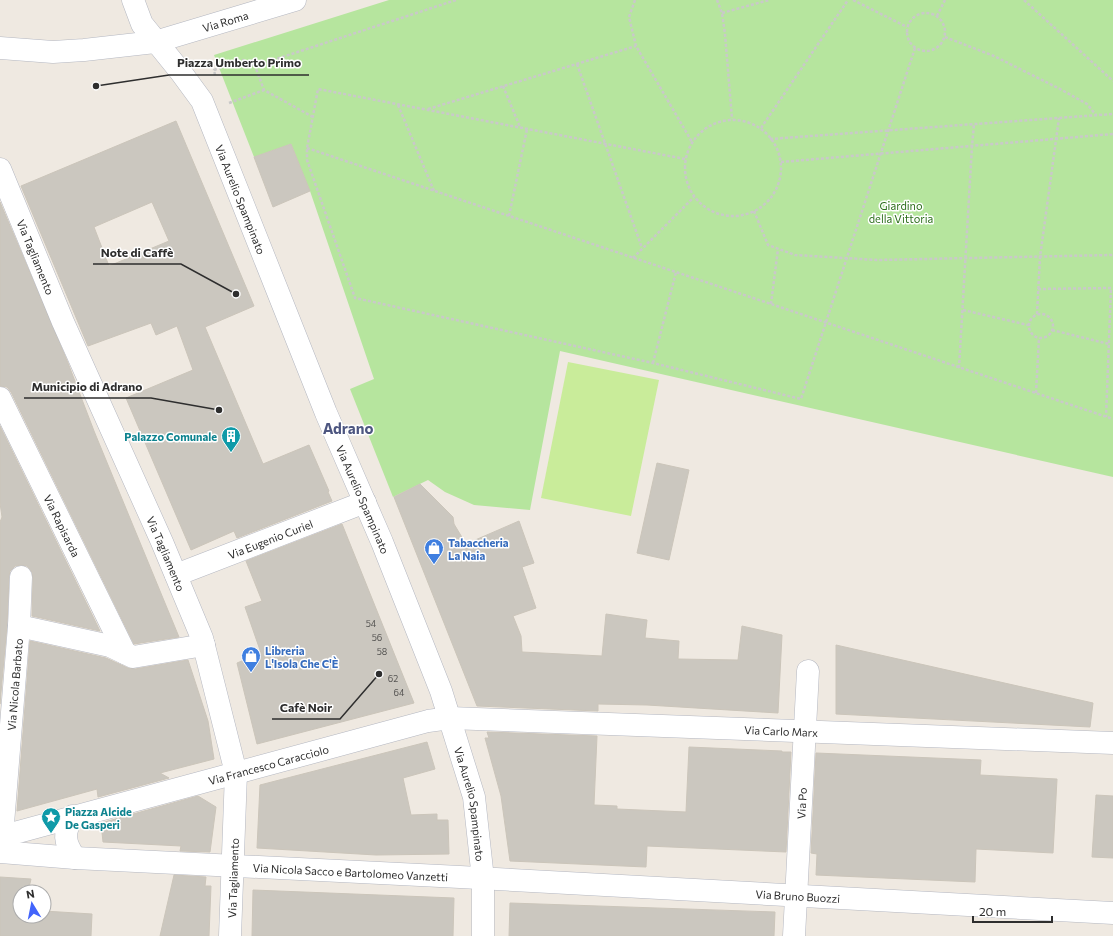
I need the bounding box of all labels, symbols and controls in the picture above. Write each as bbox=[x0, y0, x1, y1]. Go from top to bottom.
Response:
street label: Via Roma bbox=[201, 8, 250, 34]
callout: Piazza Umberto Primo bbox=[169, 51, 309, 75]
text: Piazza Umberto Primo bbox=[177, 55, 301, 69]
street label: Via Aurelio Spampinato bbox=[213, 142, 269, 256]
park label: Giardino della Vittoria bbox=[869, 199, 933, 225]
street label: Via Tagliamento bbox=[15, 217, 58, 297]
callout: Note di Caffè bbox=[93, 240, 181, 264]
text: Note di Caffè bbox=[101, 245, 173, 259]
callout: Municipio di Adrano bbox=[24, 374, 151, 398]
text: Municipio di Adrano bbox=[32, 379, 142, 393]
district label: Adrano bbox=[323, 419, 373, 437]
building icon: Palazzo Comunale bbox=[220, 425, 242, 453]
place label: Palazzo Comunale bbox=[124, 430, 217, 443]
street label: Via Aurelio Spampinato bbox=[334, 443, 393, 556]
street label: Via Rapisarda bbox=[42, 492, 83, 559]
street label: Via Tagliamento bbox=[145, 514, 188, 593]
street label: Via Eugenio Curiel bbox=[226, 516, 315, 561]
place label: Tabaccheria La Naia bbox=[448, 536, 509, 562]
shop icon: Tabaccheria La Naia bbox=[423, 537, 445, 565]
house number: 54 bbox=[366, 618, 377, 629]
house number: 56 bbox=[372, 632, 382, 643]
street label: Via Nicola Barbato bbox=[4, 637, 25, 731]
place label: Libreria L'Isola Che C'È bbox=[265, 644, 339, 670]
shop icon: Libreria L'Isola Che C'È bbox=[240, 645, 262, 673]
house number: 58 bbox=[377, 646, 387, 657]
house number: 62 bbox=[388, 673, 398, 684]
house number: 64 bbox=[394, 687, 405, 698]
callout: Cafè Noir bbox=[272, 695, 340, 719]
text: Cafè Noir bbox=[280, 700, 332, 714]
street label: Via Carlo Marx bbox=[744, 723, 818, 738]
street label: Via Francesco Caracciolo bbox=[207, 742, 330, 787]
street label: Via Aurelio Spampinato bbox=[452, 745, 488, 862]
street label: Via Po bbox=[794, 787, 808, 819]
place label: Piazza Alcide De Gasperi bbox=[65, 805, 132, 831]
place icon: Piazza Alcide De Gasperi bbox=[40, 806, 62, 834]
street label: Via Tagliamento bbox=[225, 837, 241, 918]
street label: Via Nicola Sacco e Bartolomeo Vanzetti bbox=[252, 860, 449, 883]
north arrow bbox=[12, 884, 52, 924]
text: N bbox=[25, 887, 35, 901]
street label: Via Bruno Buozzi bbox=[755, 887, 841, 904]
scale bar bbox=[973, 898, 1052, 924]
text: 20 m bbox=[979, 904, 1006, 918]

